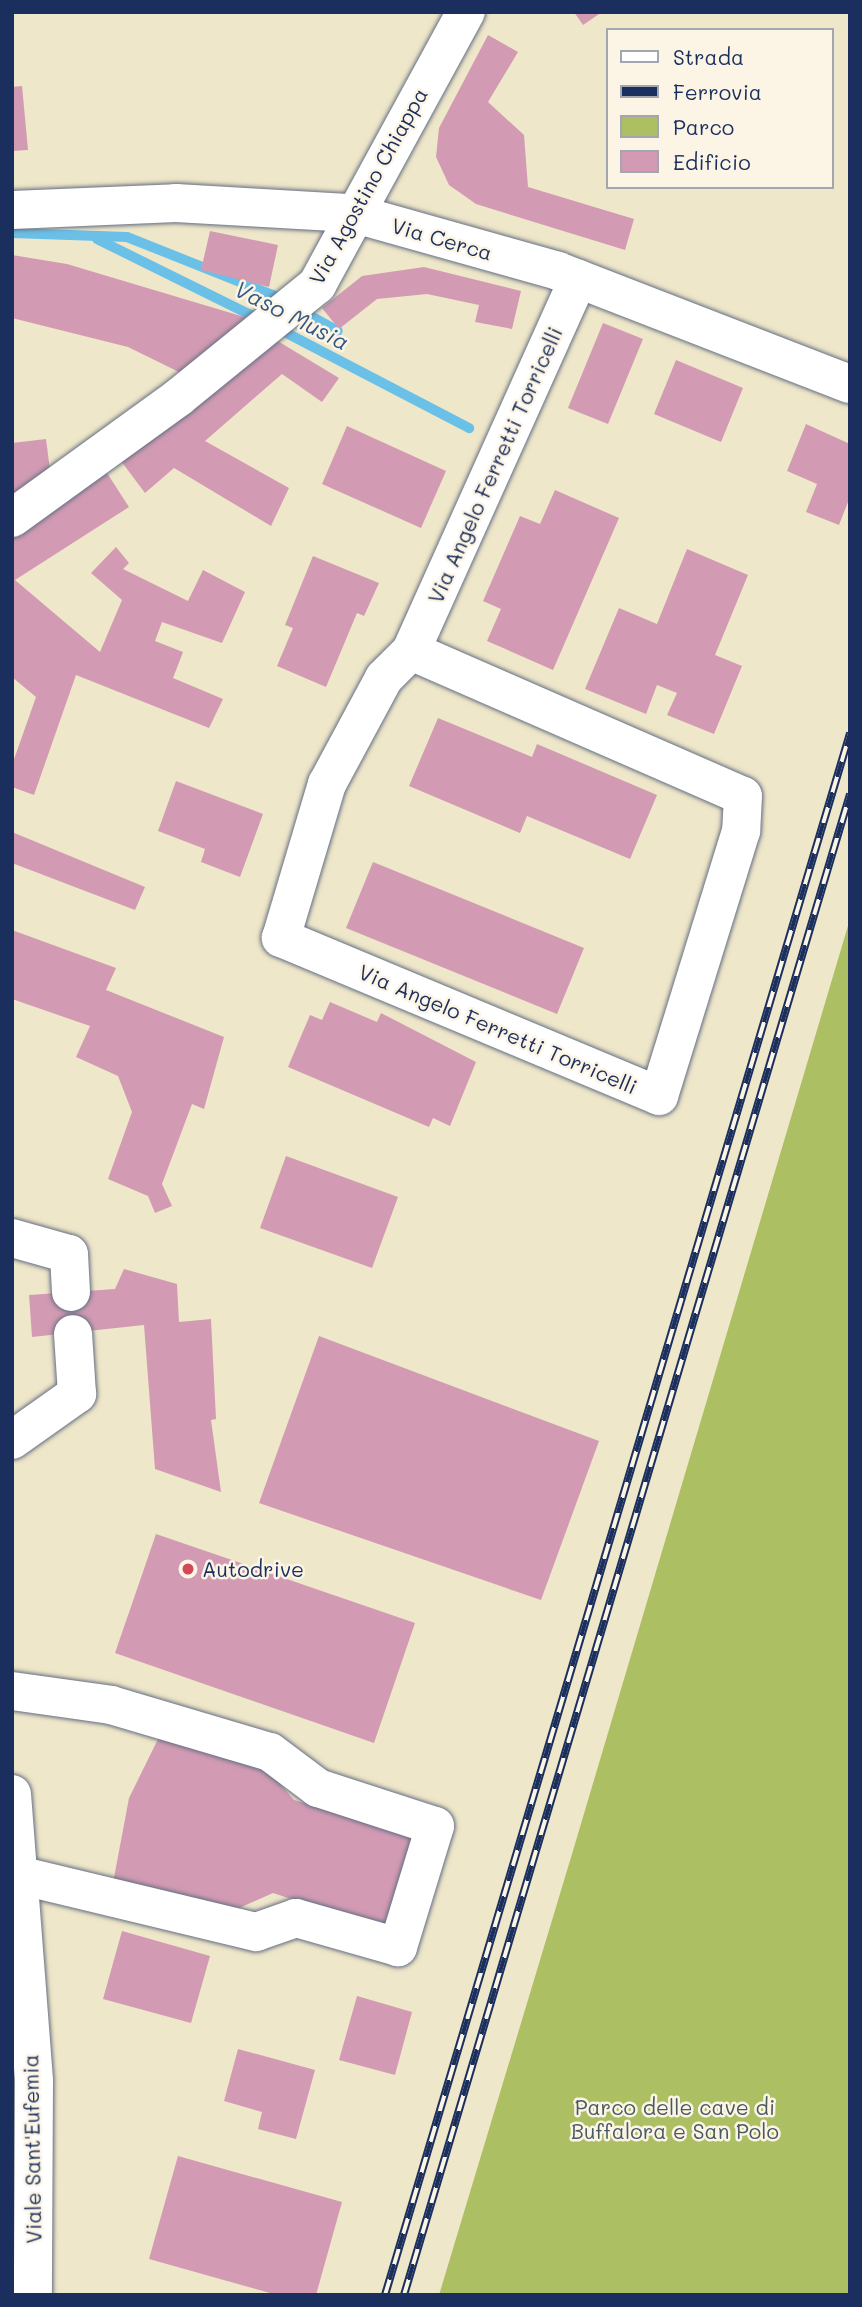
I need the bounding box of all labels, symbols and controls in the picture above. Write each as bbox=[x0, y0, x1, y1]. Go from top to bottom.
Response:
legend bbox=[606, 28, 834, 189]
text: Strada bbox=[673, 43, 744, 70]
text: Ferrovia bbox=[673, 78, 762, 105]
street label: Via Agostino Chiappa bbox=[303, 83, 433, 289]
text: Parco bbox=[673, 113, 734, 140]
text: Edificio bbox=[673, 148, 751, 175]
street label: Via Cerca bbox=[389, 213, 495, 265]
water label: Vaso Musia bbox=[230, 274, 354, 356]
street label: Via Angelo Ferretti Torricelli bbox=[422, 323, 568, 607]
street label: Via Angelo Ferretti Torricelli bbox=[355, 959, 641, 1099]
place label: Autodrive bbox=[202, 1556, 304, 1582]
marker: Autodrive bbox=[180, 1561, 196, 1577]
street label: Viale Sant'Eufemia bbox=[18, 2054, 46, 2244]
park label: Parco delle cave di Buffalora e San Polo bbox=[571, 2094, 779, 2144]

